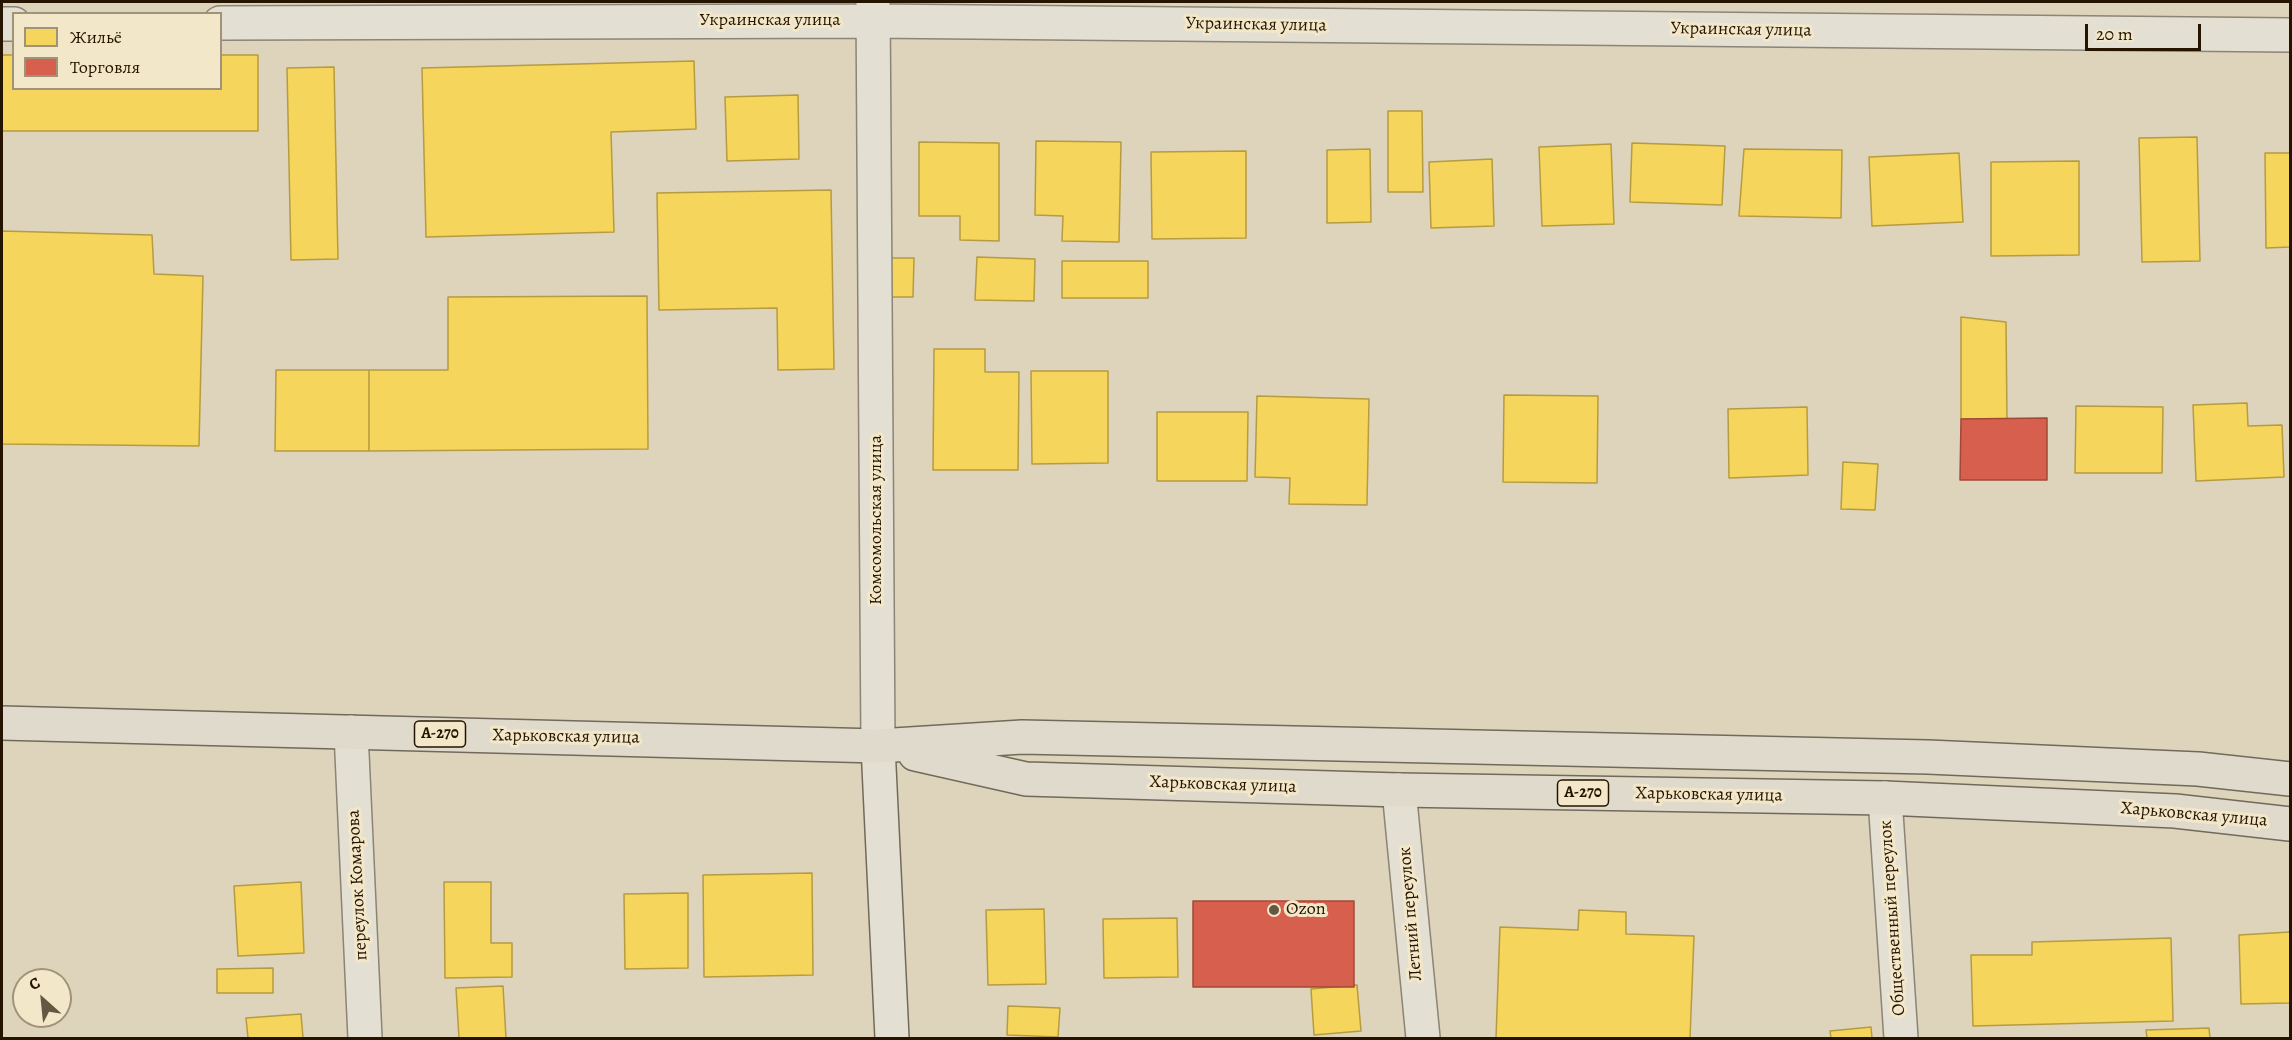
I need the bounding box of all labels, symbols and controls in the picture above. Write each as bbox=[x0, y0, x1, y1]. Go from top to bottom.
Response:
street label: Украинская улица bbox=[699, 10, 841, 32]
legend bbox=[12, 12, 222, 90]
scale bar bbox=[2088, 12, 2204, 50]
street label: Украинская улица bbox=[1185, 13, 1327, 37]
street label: Украинская улица bbox=[1670, 18, 1812, 42]
text: 20 m bbox=[2096, 22, 2133, 46]
text: Жильё bbox=[70, 25, 122, 49]
text: Торговля bbox=[70, 55, 140, 79]
street label: Комсомольская улица bbox=[866, 435, 888, 605]
road number: А-270 bbox=[414, 721, 466, 747]
street label: Харьковская улица bbox=[492, 725, 640, 749]
street label: Харьковская улица bbox=[1149, 772, 1297, 798]
road number: А-270 bbox=[1558, 780, 1608, 806]
street label: Харьковская улица bbox=[1635, 783, 1783, 807]
street label: Харьковская улица bbox=[2120, 798, 2268, 832]
street label: переулок Комарова bbox=[343, 809, 373, 961]
street label: Общественный переулок bbox=[1875, 819, 1911, 1017]
street label: Летний переулок bbox=[1394, 846, 1428, 982]
place label: Ozon bbox=[1286, 899, 1326, 921]
marker: Ozon bbox=[1267, 903, 1281, 917]
north arrow bbox=[12, 968, 72, 1028]
text: С bbox=[25, 972, 44, 996]

